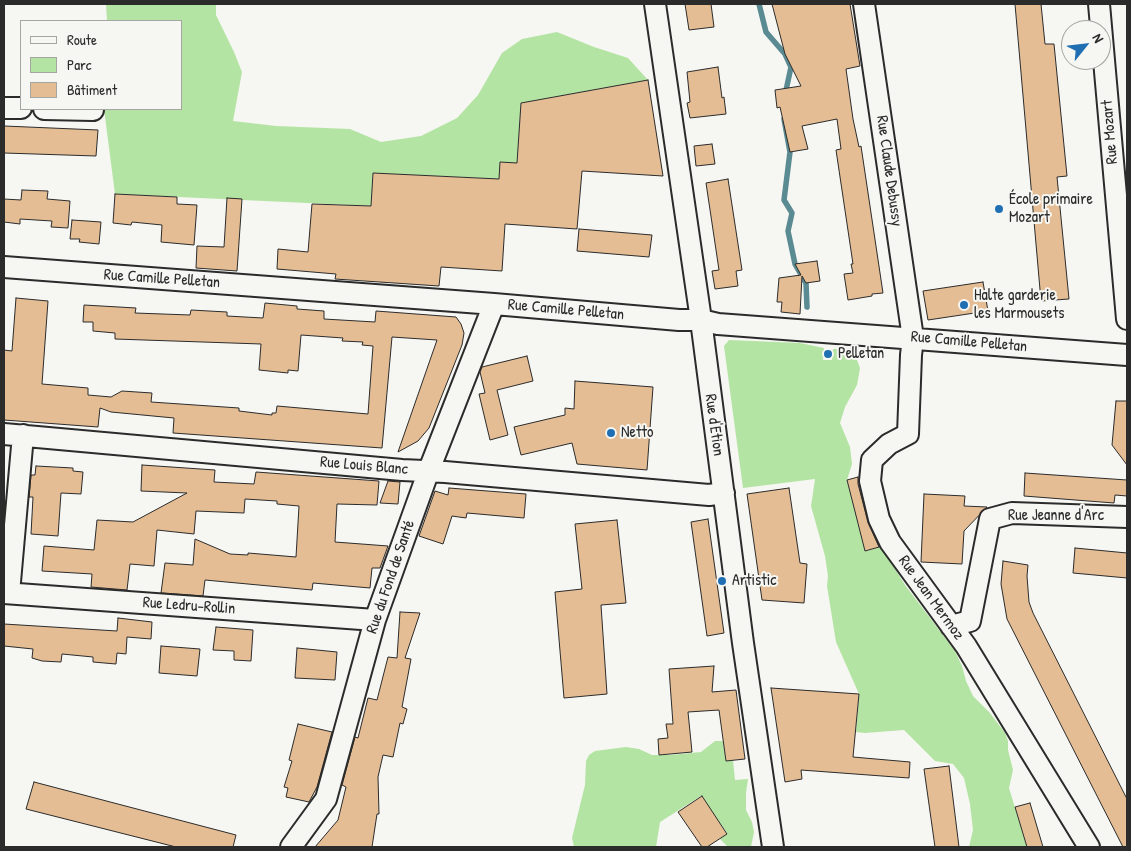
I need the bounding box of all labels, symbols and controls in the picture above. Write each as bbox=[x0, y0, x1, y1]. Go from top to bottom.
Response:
legend bbox=[20, 20, 182, 110]
north arrow bbox=[1061, 20, 1111, 70]
text: Route bbox=[67, 29, 97, 50]
text: N bbox=[1089, 30, 1109, 46]
text: Parc bbox=[67, 54, 92, 75]
text: Bâtiment bbox=[67, 79, 117, 100]
street label: Rue Mozart bbox=[1098, 99, 1122, 165]
street label: Rue Claude Debussy bbox=[872, 114, 906, 228]
place label: École primaire Mozart bbox=[1009, 190, 1093, 228]
marker: École primaire Mozart bbox=[993, 203, 1005, 215]
street label: Rue Camille Pelletan bbox=[103, 265, 221, 293]
place label: Halte garderie les Marmousets bbox=[974, 286, 1064, 324]
street label: Rue Camille Pelletan bbox=[507, 295, 625, 325]
marker: Halte garderie les Marmousets bbox=[958, 299, 970, 311]
street label: Rue Camille Pelletan bbox=[910, 327, 1028, 357]
place label: Pelletan bbox=[838, 344, 884, 364]
marker: Pelletan bbox=[822, 348, 834, 360]
street label: Rue d'Etion bbox=[700, 393, 728, 457]
place label: Netto bbox=[621, 423, 653, 443]
marker: Netto bbox=[605, 427, 617, 439]
street label: Rue Louis Blanc bbox=[319, 453, 409, 479]
street label: Rue Jeanne d'Arc bbox=[1008, 506, 1104, 526]
street label: Rue du Fond de Santé bbox=[363, 518, 419, 636]
street label: Rue Jean Mermoz bbox=[894, 552, 968, 644]
place label: Artistic bbox=[732, 571, 777, 591]
marker: Artistic bbox=[716, 575, 728, 587]
street label: Rue Ledru-Rollin bbox=[142, 593, 236, 619]

